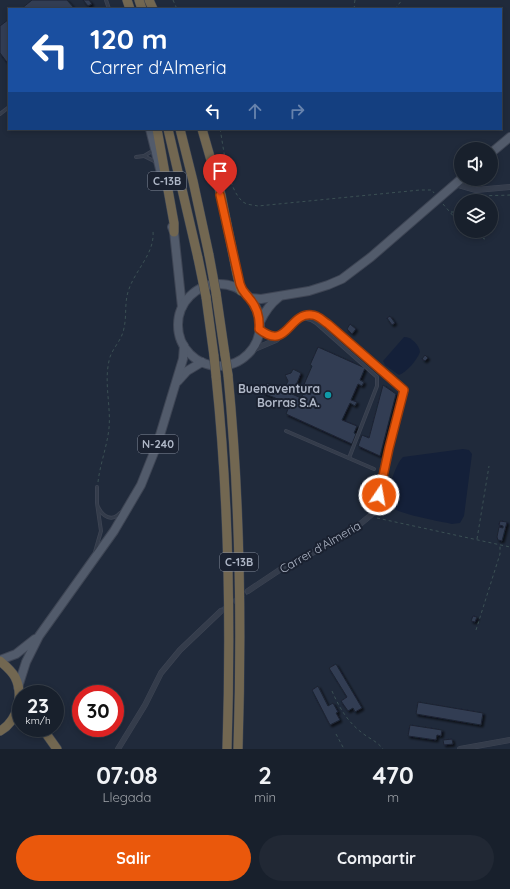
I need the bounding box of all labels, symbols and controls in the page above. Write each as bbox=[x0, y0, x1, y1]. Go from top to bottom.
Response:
text: 120 m bbox=[90, 21, 168, 56]
icon: left bbox=[24, 24, 76, 76]
text: Carrer d'Almeria bbox=[90, 56, 227, 79]
icon: left bbox=[202, 100, 224, 122]
icon: ahead bbox=[244, 100, 266, 122]
icon: right bbox=[286, 100, 308, 122]
map controls bbox=[454, 142, 498, 238]
button: sound bbox=[454, 142, 498, 186]
pin bbox=[203, 154, 237, 195]
icon: arrive bbox=[209, 160, 231, 182]
road number: C-13B bbox=[148, 172, 186, 190]
button: layers bbox=[454, 194, 498, 238]
place label: Buenaventura Borras S.A. bbox=[238, 381, 320, 410]
marker: Buenaventura Borras S.A. bbox=[323, 390, 333, 400]
road number: N-240 bbox=[138, 435, 178, 453]
position arrow bbox=[358, 474, 400, 516]
street label: Carrer d'Almeria bbox=[277, 518, 363, 576]
road number: C-13B bbox=[220, 553, 258, 571]
speed limit sign: 30 bbox=[72, 685, 124, 737]
text: 23 bbox=[27, 693, 49, 718]
text: km/h bbox=[25, 714, 51, 727]
text: 07:08 bbox=[96, 760, 158, 790]
text: 2 bbox=[258, 760, 272, 790]
text: 470 bbox=[372, 760, 414, 790]
text: Llegada bbox=[103, 789, 151, 805]
text: min bbox=[254, 789, 276, 805]
text: m bbox=[387, 789, 399, 805]
button: Salir bbox=[16, 835, 251, 881]
button: Compartir bbox=[259, 835, 494, 881]

